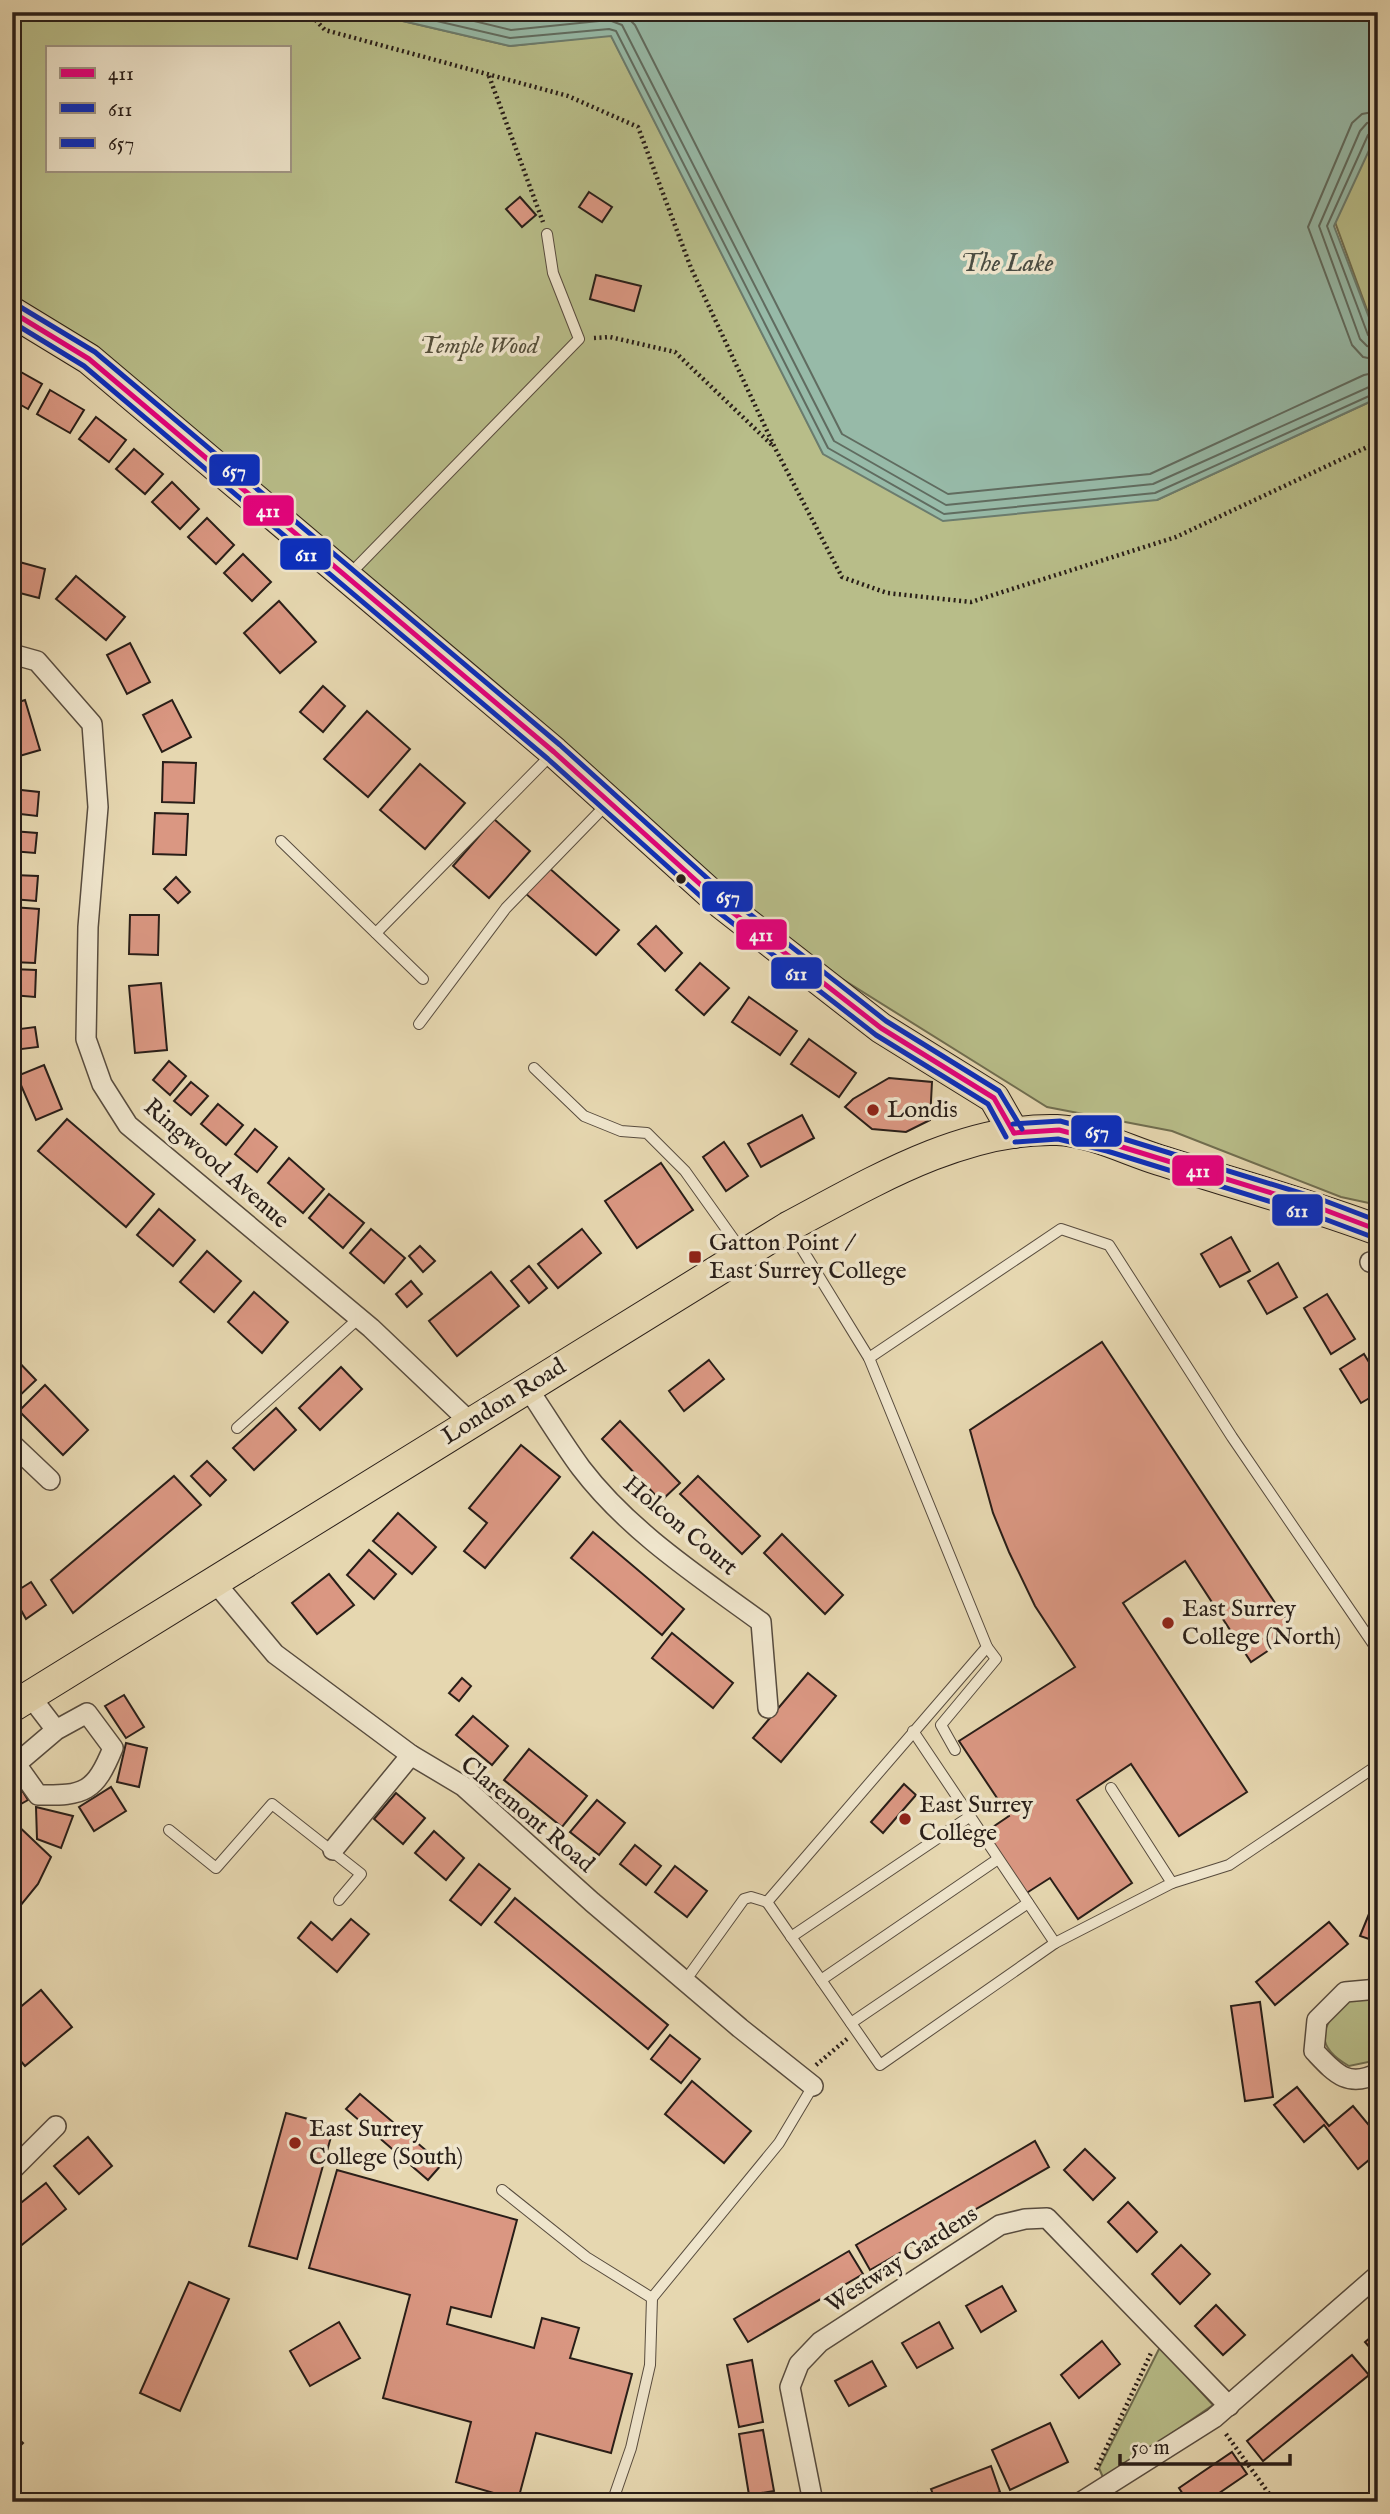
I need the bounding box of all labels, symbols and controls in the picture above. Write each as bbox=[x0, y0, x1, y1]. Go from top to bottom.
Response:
legend bbox=[46, 46, 290, 172]
text: 411 bbox=[108, 61, 134, 88]
text: 611 bbox=[108, 97, 132, 124]
text: 657 bbox=[108, 131, 134, 158]
water label: The Lake bbox=[961, 247, 1054, 280]
park label: Temple Wood bbox=[420, 331, 540, 362]
line badge: 657 bbox=[208, 453, 261, 487]
text: 657 bbox=[222, 460, 246, 484]
line badge: 411 bbox=[242, 494, 295, 527]
text: 411 bbox=[256, 500, 280, 524]
line badge: 611 bbox=[279, 537, 332, 571]
text: 611 bbox=[295, 544, 317, 568]
unlabelled marker bbox=[674, 872, 688, 886]
line badge: 657 bbox=[701, 880, 754, 913]
text: 657 bbox=[716, 886, 740, 910]
line badge: 411 bbox=[735, 918, 788, 951]
text: 411 bbox=[749, 924, 773, 948]
line badge: 611 bbox=[770, 956, 823, 990]
text: 611 bbox=[785, 963, 807, 987]
street label: Ringwood Avenue bbox=[137, 1092, 295, 1236]
place label: Londis bbox=[887, 1095, 958, 1126]
marker: Londis bbox=[865, 1102, 881, 1118]
line badge: 657 bbox=[1070, 1114, 1123, 1148]
text: 657 bbox=[1085, 1121, 1109, 1145]
line badge: 411 bbox=[1171, 1154, 1225, 1187]
text: 411 bbox=[1186, 1160, 1210, 1184]
line badge: 611 bbox=[1271, 1193, 1324, 1227]
text: 611 bbox=[1286, 1200, 1308, 1224]
place label: Gatton Point / East Surrey College bbox=[709, 1228, 906, 1287]
marker: Gatton Point / East Surrey College bbox=[687, 1249, 703, 1265]
street label: London Road bbox=[436, 1351, 572, 1452]
street label: Holcon Court bbox=[616, 1469, 744, 1583]
place label: East Surrey College (North) bbox=[1182, 1594, 1341, 1653]
marker: East Surrey College (North) bbox=[1160, 1615, 1176, 1631]
street label: Claremont Road bbox=[454, 1750, 601, 1880]
place label: East Surrey College bbox=[919, 1790, 1033, 1849]
marker: East Surrey College bbox=[897, 1811, 913, 1827]
place label: East Surrey College (South) bbox=[309, 2114, 463, 2173]
marker: East Surrey College (South) bbox=[287, 2135, 303, 2151]
street label: Westway Gardens bbox=[820, 2199, 984, 2321]
scale bar bbox=[1120, 2423, 1290, 2467]
text: 50 m bbox=[1131, 2435, 1170, 2462]

